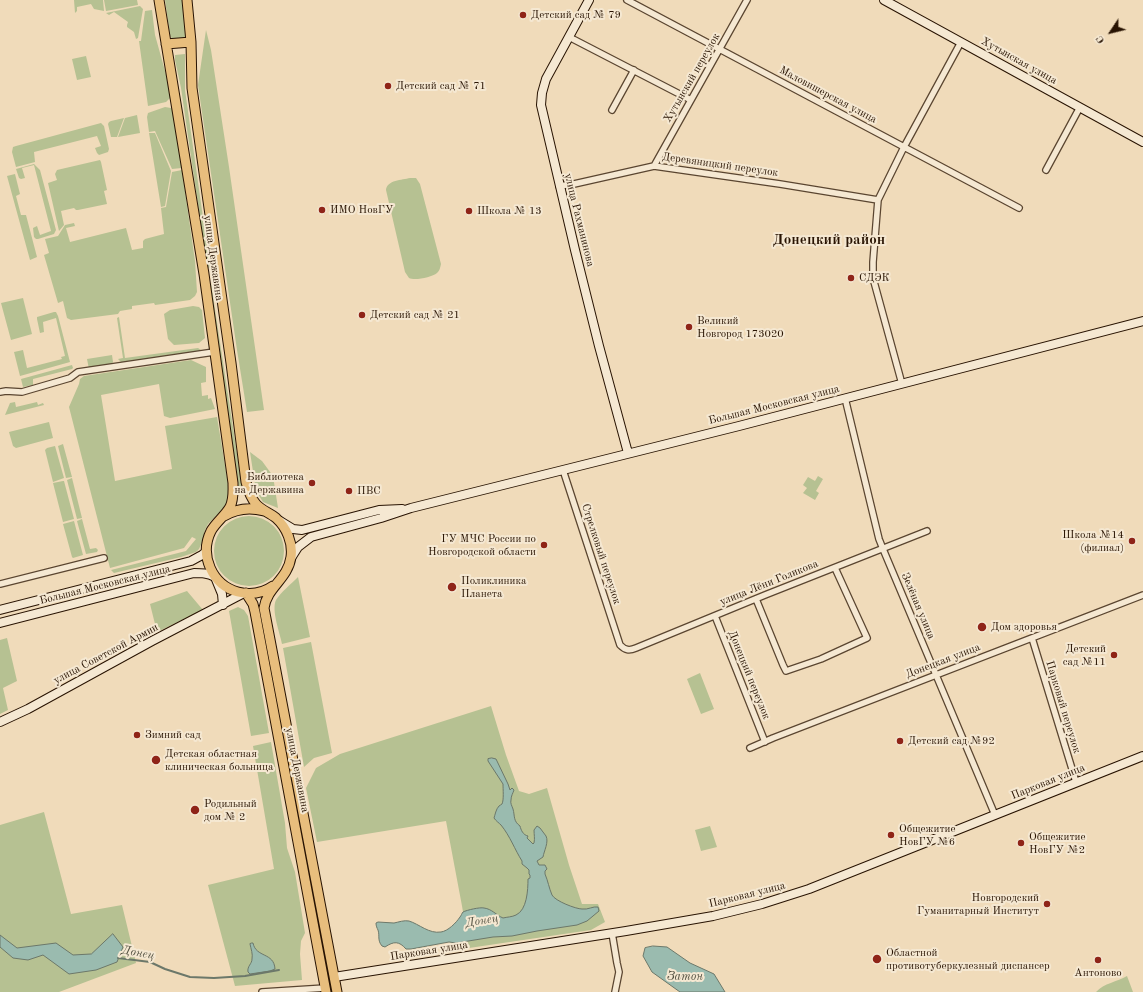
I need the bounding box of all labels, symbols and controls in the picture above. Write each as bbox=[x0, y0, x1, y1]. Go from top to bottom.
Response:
place label: Детский сад № 79 bbox=[531, 8, 621, 22]
marker: Детский сад № 79 bbox=[518, 10, 528, 20]
north arrow bbox=[1091, 12, 1131, 52]
street label: Хутынский переулок bbox=[661, 31, 723, 125]
text: С bbox=[1094, 33, 1107, 45]
street label: Хутынская улица bbox=[979, 35, 1059, 87]
street label: Маловишерская улица bbox=[777, 64, 879, 126]
place label: Детский сад № 71 bbox=[396, 79, 486, 93]
marker: Детский сад № 71 bbox=[383, 81, 393, 91]
street label: Деревяницкий переулок bbox=[661, 150, 779, 180]
street label: улица Рахманинова bbox=[561, 172, 597, 268]
place label: ИМО НовГУ bbox=[330, 203, 394, 217]
place label: Школа № 13 bbox=[477, 204, 542, 218]
marker: ИМО НовГУ bbox=[317, 205, 327, 215]
marker: Школа № 13 bbox=[464, 206, 474, 216]
street label: улица Державина bbox=[200, 214, 226, 302]
district label: Донецкий район bbox=[773, 231, 885, 249]
place label: СДЭК bbox=[859, 271, 890, 285]
marker: СДЭК bbox=[846, 273, 856, 283]
place label: Детский сад № 21 bbox=[370, 308, 460, 322]
marker: Детский сад № 21 bbox=[357, 310, 367, 320]
place label: Великий Новгород 173020 bbox=[697, 314, 784, 340]
marker: Великий Новгород 173020 bbox=[684, 322, 694, 332]
street label: Большая Московская улица bbox=[707, 382, 841, 428]
place label: Библиотека на Державина bbox=[235, 470, 304, 496]
marker: Библиотека на Державина bbox=[307, 478, 317, 488]
place label: ПВС bbox=[357, 484, 381, 498]
marker: ПВС bbox=[344, 486, 354, 496]
street label: Стрелковый переулок bbox=[579, 502, 623, 606]
place label: Школа №14 (филиал) bbox=[1062, 528, 1124, 554]
place label: ГУ МЧС России по Новгородской области bbox=[428, 532, 536, 558]
marker: Школа №14 (филиал) bbox=[1127, 536, 1137, 546]
marker: ГУ МЧС России по Новгородской области bbox=[539, 540, 549, 550]
street label: улица Лёни Голикова bbox=[718, 557, 820, 609]
street label: Большая Московская улица bbox=[38, 562, 172, 608]
street label: Зелёная улица bbox=[898, 571, 938, 641]
place label: Поликлиника Планета bbox=[461, 574, 526, 600]
marker: Поликлиника Планета bbox=[446, 581, 458, 593]
place label: Дом здоровья bbox=[991, 620, 1057, 634]
street label: улица Советской Армии bbox=[51, 621, 161, 687]
marker: Дом здоровья bbox=[976, 621, 988, 633]
street label: Донецкий переулок bbox=[725, 629, 773, 721]
street label: Донецкая улица bbox=[904, 641, 982, 681]
place label: Детский сад №11 bbox=[1063, 642, 1106, 668]
marker: Детский сад №11 bbox=[1109, 650, 1119, 660]
street label: Парковый переулок bbox=[1043, 659, 1083, 755]
street label: улица Державина bbox=[282, 726, 312, 814]
place label: Зимний сад bbox=[145, 728, 201, 742]
marker: Зимний сад bbox=[132, 730, 142, 740]
place label: Детский сад №92 bbox=[908, 734, 995, 748]
marker: Детский сад №92 bbox=[895, 736, 905, 746]
place label: Детская областная клиническая больница bbox=[165, 747, 273, 773]
marker: Детская областная клиническая больница bbox=[150, 754, 162, 766]
street label: Парковая улица bbox=[1009, 761, 1087, 803]
place label: Родильный дом № 2 bbox=[204, 797, 257, 823]
marker: Родильный дом № 2 bbox=[189, 804, 201, 816]
place label: Общежитие НовГУ №6 bbox=[899, 822, 956, 848]
marker: Общежитие НовГУ №6 bbox=[886, 830, 896, 840]
place label: Общежитие НовГУ №2 bbox=[1029, 830, 1086, 856]
marker: Общежитие НовГУ №2 bbox=[1016, 838, 1026, 848]
street label: Парковая улица bbox=[707, 879, 787, 911]
place label: Новгородский Гуманитарный Институт bbox=[917, 891, 1039, 917]
marker: Новгородский Гуманитарный Институт bbox=[1042, 899, 1052, 909]
water label: Донец bbox=[465, 911, 499, 931]
street label: Парковая улица bbox=[389, 938, 469, 964]
water label: Донец bbox=[120, 943, 156, 963]
place label: Областной противотуберкулезный диспансер bbox=[886, 946, 1050, 972]
marker: Областной противотуберкулезный диспансер bbox=[871, 953, 883, 965]
marker: Антоново bbox=[1093, 955, 1103, 965]
place label: Антоново bbox=[1074, 966, 1122, 980]
water label: Затон bbox=[667, 970, 703, 984]

